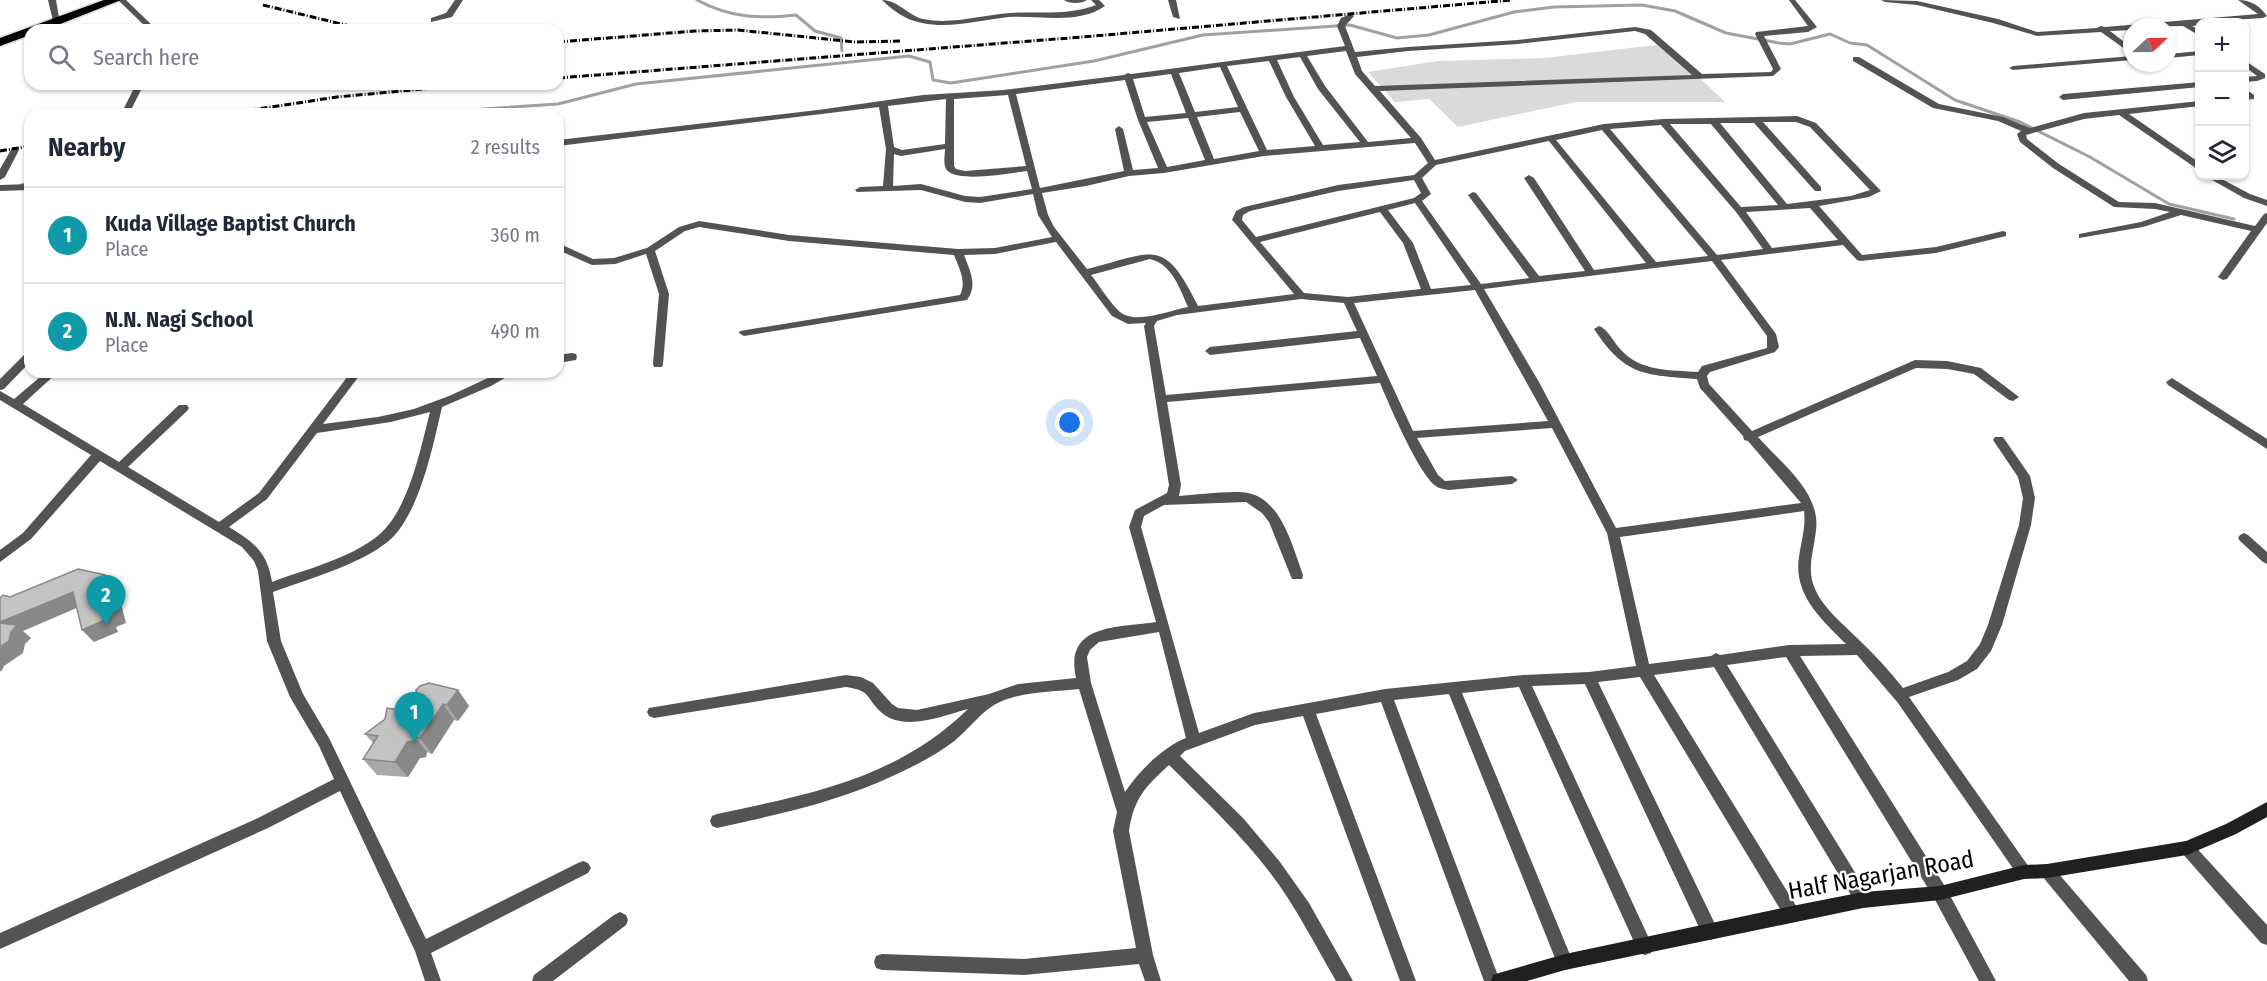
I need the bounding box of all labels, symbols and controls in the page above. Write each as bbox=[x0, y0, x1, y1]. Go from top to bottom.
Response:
north arrow bbox=[2123, 18, 2177, 72]
map controls bbox=[2195, 18, 2249, 180]
button: + bbox=[2195, 18, 2249, 72]
search box bbox=[24, 24, 564, 90]
icon: search bbox=[45, 41, 78, 74]
text: Search here bbox=[93, 44, 199, 71]
button: − bbox=[2195, 72, 2249, 126]
button: layers bbox=[2195, 126, 2249, 180]
text: Nearby bbox=[48, 132, 125, 163]
text: 2 results bbox=[471, 135, 540, 159]
text: Kuda Village Baptist Church bbox=[105, 210, 356, 237]
text: 1 bbox=[63, 223, 72, 247]
text: 360 m bbox=[491, 223, 540, 247]
text: Place bbox=[105, 237, 148, 261]
text: N.N. Nagi School bbox=[105, 306, 253, 333]
text: 2 bbox=[63, 319, 72, 343]
text: 490 m bbox=[490, 319, 540, 343]
text: Place bbox=[105, 333, 148, 357]
your location bbox=[1055, 408, 1084, 437]
pin: 2 bbox=[86, 576, 126, 625]
pin: 1 bbox=[394, 692, 434, 742]
street label: Half Nagarjan Road bbox=[1786, 845, 1976, 905]

